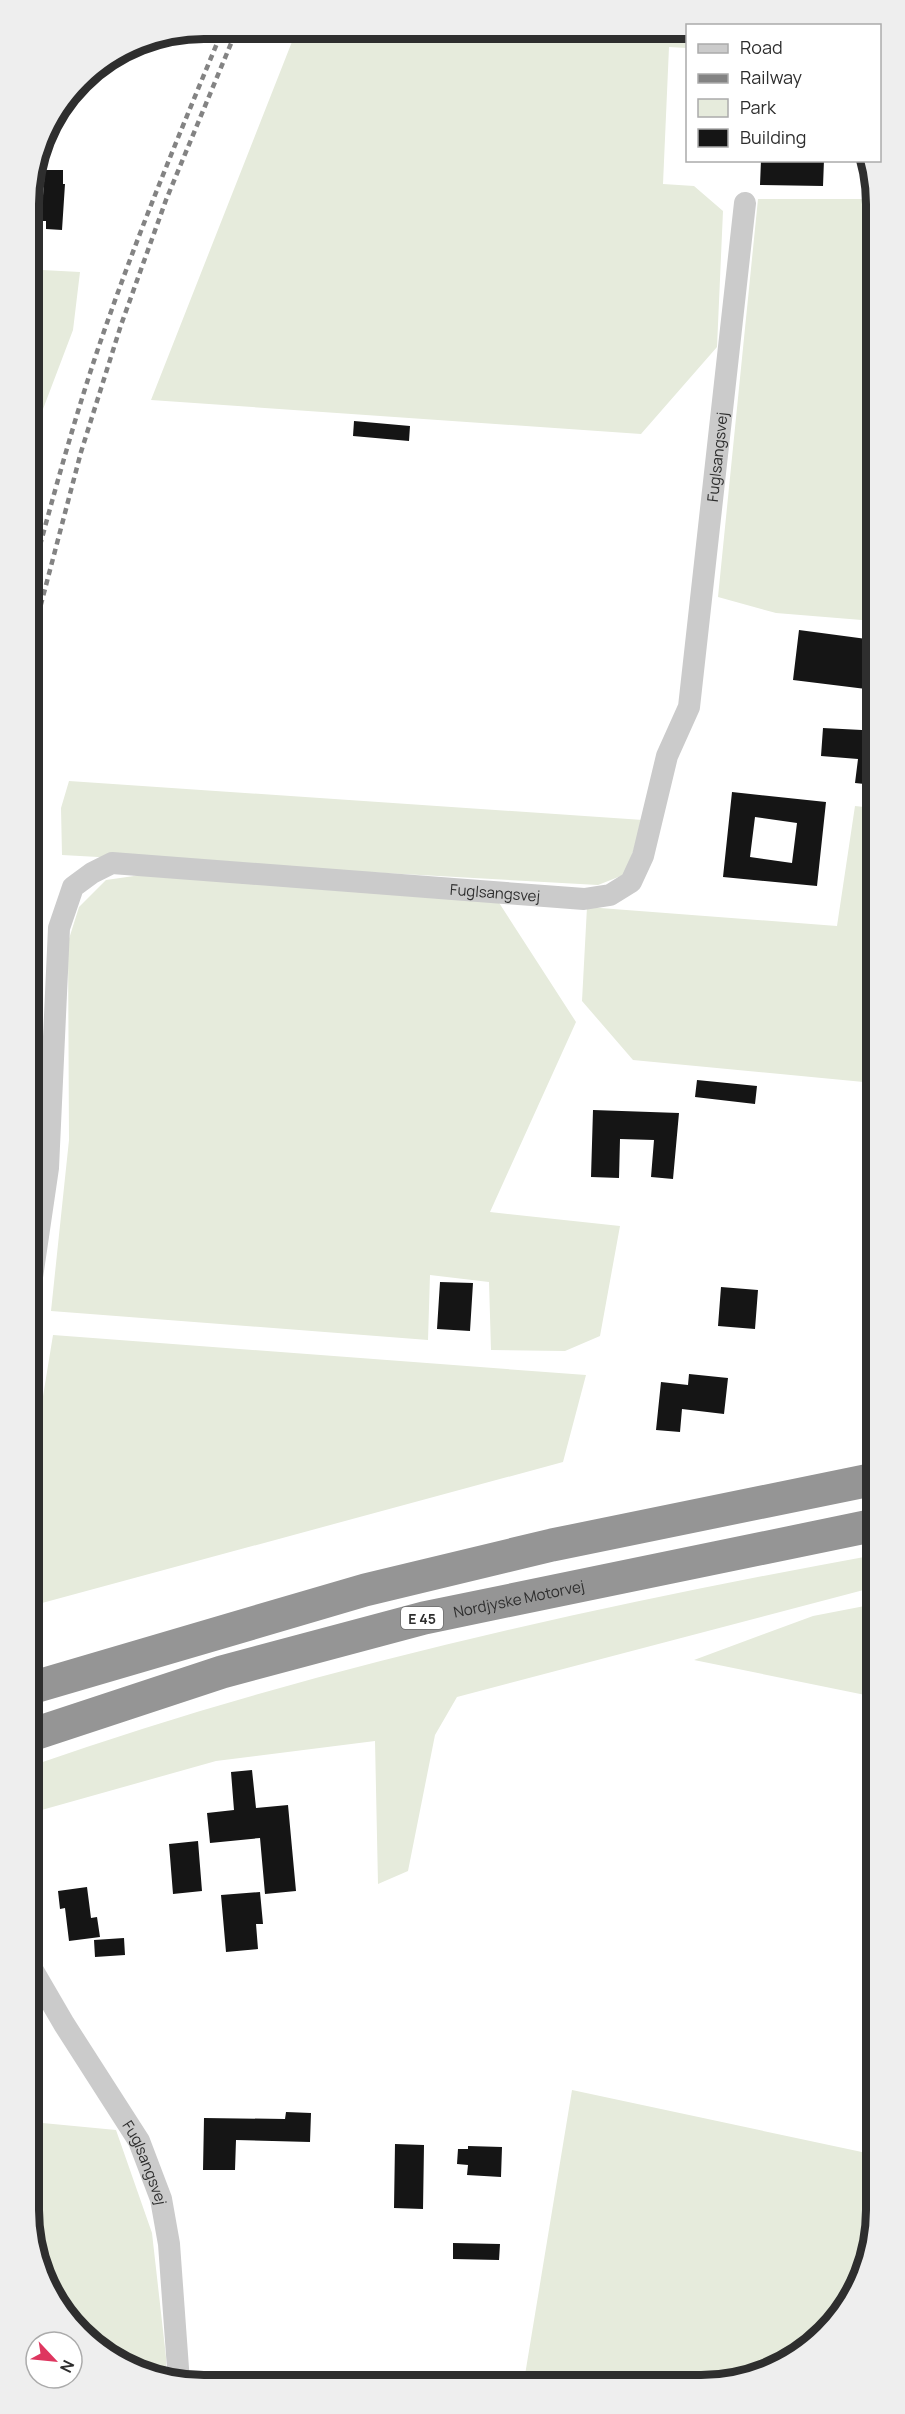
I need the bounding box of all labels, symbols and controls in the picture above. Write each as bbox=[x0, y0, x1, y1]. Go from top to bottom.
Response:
legend bbox=[686, 24, 881, 162]
text: Road bbox=[740, 35, 783, 59]
text: Railway bbox=[740, 65, 802, 89]
text: Park bbox=[740, 95, 777, 119]
text: Building bbox=[740, 125, 806, 149]
street label: Fuglsangsvej bbox=[701, 411, 732, 503]
street label: Fuglsangsvej bbox=[449, 878, 541, 906]
street label: Nordjyske Motorvej bbox=[451, 1575, 586, 1622]
road number: E 45 bbox=[401, 1607, 443, 1629]
street label: Fuglsangsvej bbox=[118, 2116, 172, 2206]
north arrow bbox=[24, 2330, 84, 2390]
text: N bbox=[55, 2357, 80, 2377]

